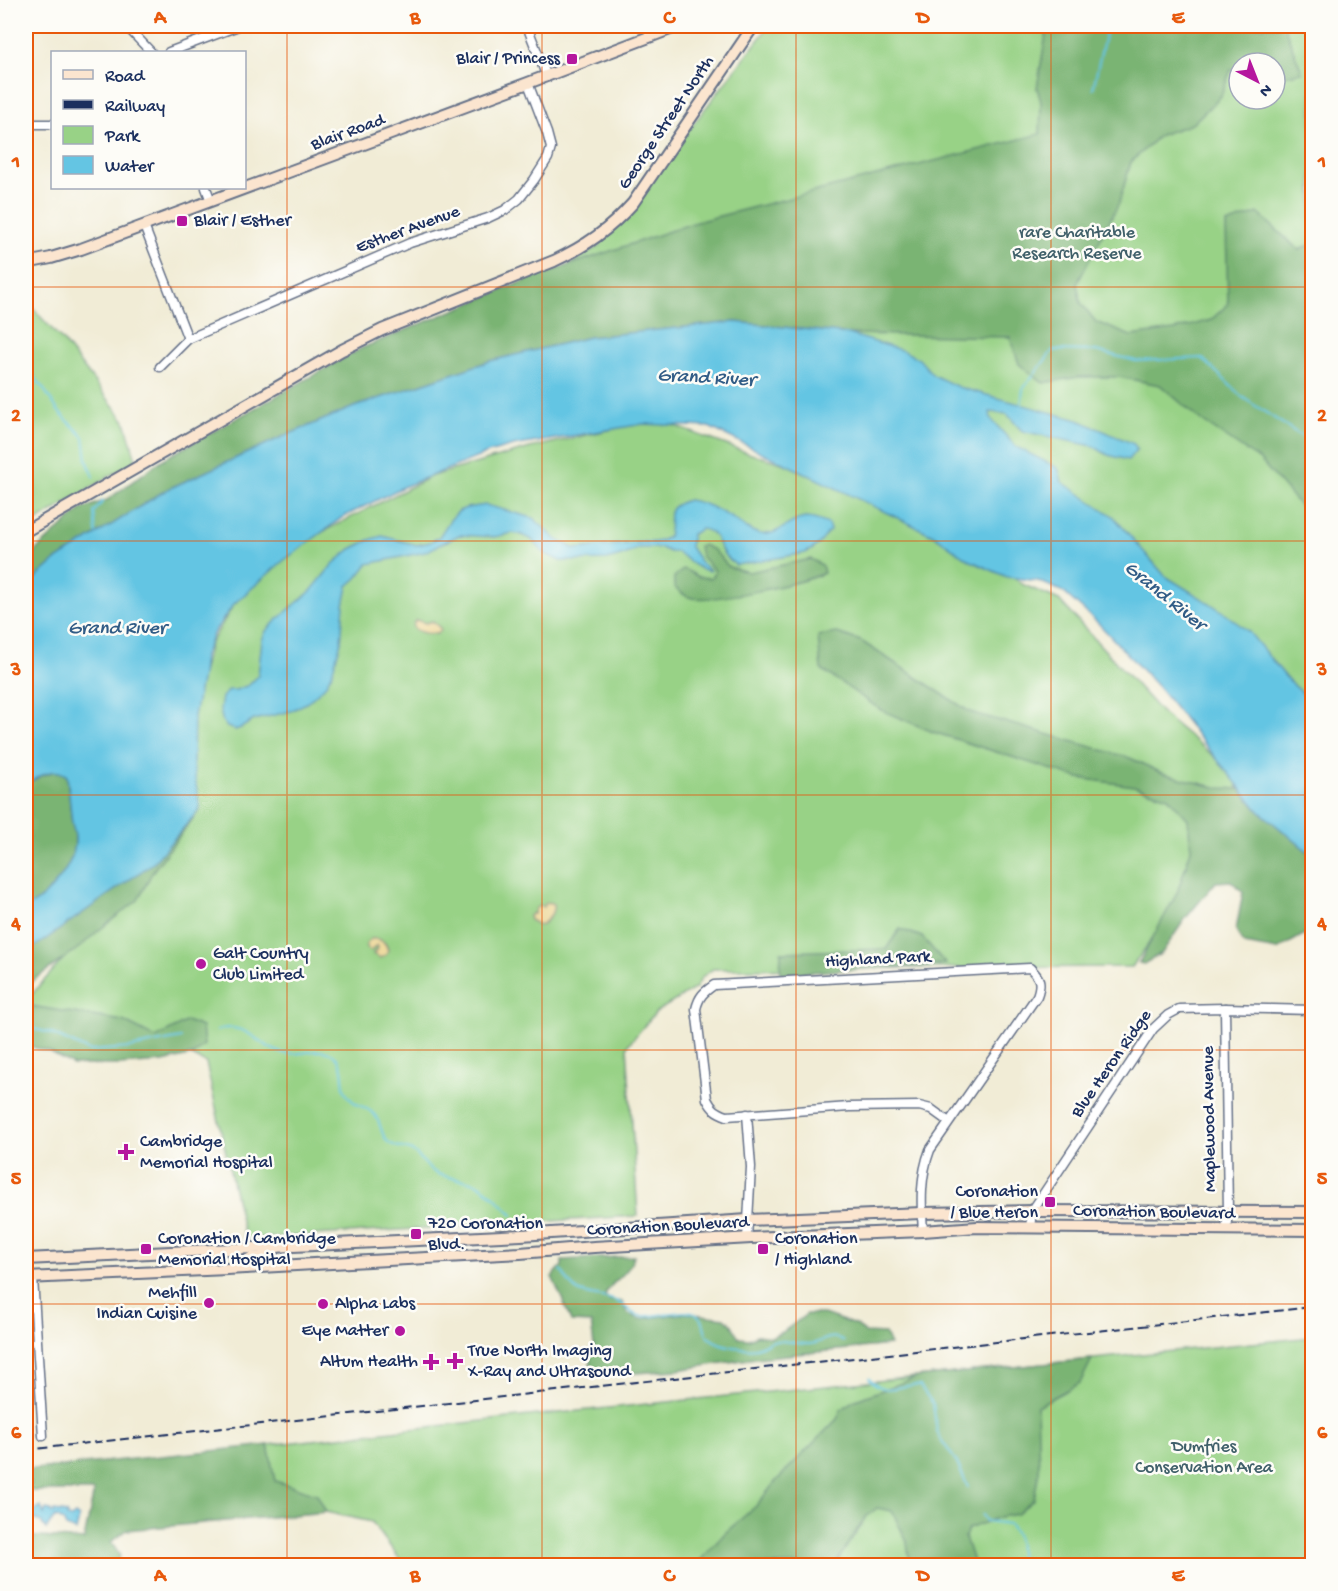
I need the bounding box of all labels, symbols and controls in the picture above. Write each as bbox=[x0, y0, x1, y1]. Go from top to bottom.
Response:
text: A bbox=[153, 8, 168, 31]
text: B bbox=[409, 8, 421, 31]
text: C bbox=[663, 8, 677, 31]
text: D bbox=[914, 8, 930, 31]
text: E bbox=[1172, 8, 1186, 31]
place label: Blair / Princess bbox=[455, 49, 561, 70]
legend bbox=[51, 51, 246, 189]
north arrow bbox=[1227, 51, 1287, 111]
marker: Blair / Princess bbox=[565, 52, 579, 66]
street label: George Street North bbox=[614, 52, 720, 194]
text: Road bbox=[105, 67, 146, 88]
text: N bbox=[1254, 79, 1275, 100]
text: Railway bbox=[105, 97, 165, 118]
street label: Blair Road bbox=[307, 109, 389, 156]
text: Park bbox=[104, 127, 141, 148]
text: 1 bbox=[11, 152, 20, 175]
text: 1 bbox=[1317, 152, 1326, 175]
text: Water bbox=[105, 157, 155, 178]
street label: Esther Avenue bbox=[353, 201, 463, 258]
place label: Blair / Esther bbox=[193, 211, 292, 232]
marker: Blair / Esther bbox=[175, 214, 189, 228]
park label: rare Charitable Research Reserve bbox=[1012, 223, 1142, 265]
water label: Grand River bbox=[657, 365, 759, 393]
text: 2 bbox=[11, 406, 21, 429]
text: 2 bbox=[1317, 406, 1327, 429]
water label: Grand River bbox=[1119, 557, 1212, 639]
water label: Grand River bbox=[68, 618, 170, 641]
text: 3 bbox=[10, 660, 21, 683]
text: 3 bbox=[1316, 660, 1327, 683]
text: 4 bbox=[10, 914, 21, 937]
text: 4 bbox=[1316, 914, 1327, 937]
place label: Galt Country Club Limited bbox=[213, 944, 309, 986]
street label: Highland Park bbox=[825, 947, 933, 973]
marker: Galt Country Club Limited bbox=[194, 957, 208, 971]
street label: Blue Heron Ridge bbox=[1066, 1006, 1157, 1123]
street label: Maplewood Avenue bbox=[1198, 1045, 1222, 1192]
place label: Cambridge Memorial Hospital bbox=[140, 1132, 273, 1174]
marker: Cambridge Memorial Hospital bbox=[117, 1143, 135, 1161]
text: 5 bbox=[11, 1169, 22, 1192]
text: 5 bbox=[1317, 1169, 1328, 1192]
place label: Coronation / Blue Heron bbox=[950, 1182, 1038, 1224]
marker: Coronation / Blue Heron bbox=[1043, 1195, 1057, 1209]
street label: Coronation Boulevard bbox=[1073, 1201, 1237, 1225]
street label: Coronation Boulevard bbox=[587, 1212, 751, 1242]
place label: 720 Coronation Blvd. bbox=[427, 1214, 544, 1256]
marker: 720 Coronation Blvd. bbox=[409, 1227, 423, 1241]
place label: Coronation / Cambridge Memorial Hospital bbox=[158, 1229, 336, 1271]
place label: Coronation / Highland bbox=[775, 1229, 858, 1271]
marker: Coronation / Cambridge Memorial Hospital bbox=[139, 1242, 153, 1256]
marker: Coronation / Highland bbox=[756, 1242, 770, 1256]
place label: Mehfill Indian Cuisine bbox=[96, 1283, 198, 1325]
place label: Alpha Labs bbox=[335, 1294, 416, 1315]
marker: Mehfill Indian Cuisine bbox=[202, 1296, 216, 1310]
marker: Alpha Labs bbox=[316, 1297, 330, 1311]
place label: Eye Matter bbox=[302, 1321, 390, 1342]
marker: Eye Matter bbox=[393, 1324, 407, 1338]
place label: True North Imaging X-Ray and Ultrasound bbox=[467, 1341, 632, 1383]
place label: Altum Health bbox=[320, 1352, 418, 1373]
marker: True North Imaging X-Ray and Ultrasound bbox=[446, 1352, 464, 1370]
marker: Altum Health bbox=[422, 1353, 440, 1371]
text: 6 bbox=[11, 1423, 22, 1446]
text: 6 bbox=[1317, 1423, 1328, 1446]
park label: Dumfries Conservation Area bbox=[1135, 1437, 1274, 1479]
text: A bbox=[153, 1566, 168, 1589]
text: B bbox=[409, 1566, 421, 1589]
text: C bbox=[663, 1566, 677, 1589]
text: D bbox=[914, 1566, 930, 1589]
text: E bbox=[1172, 1566, 1186, 1589]

